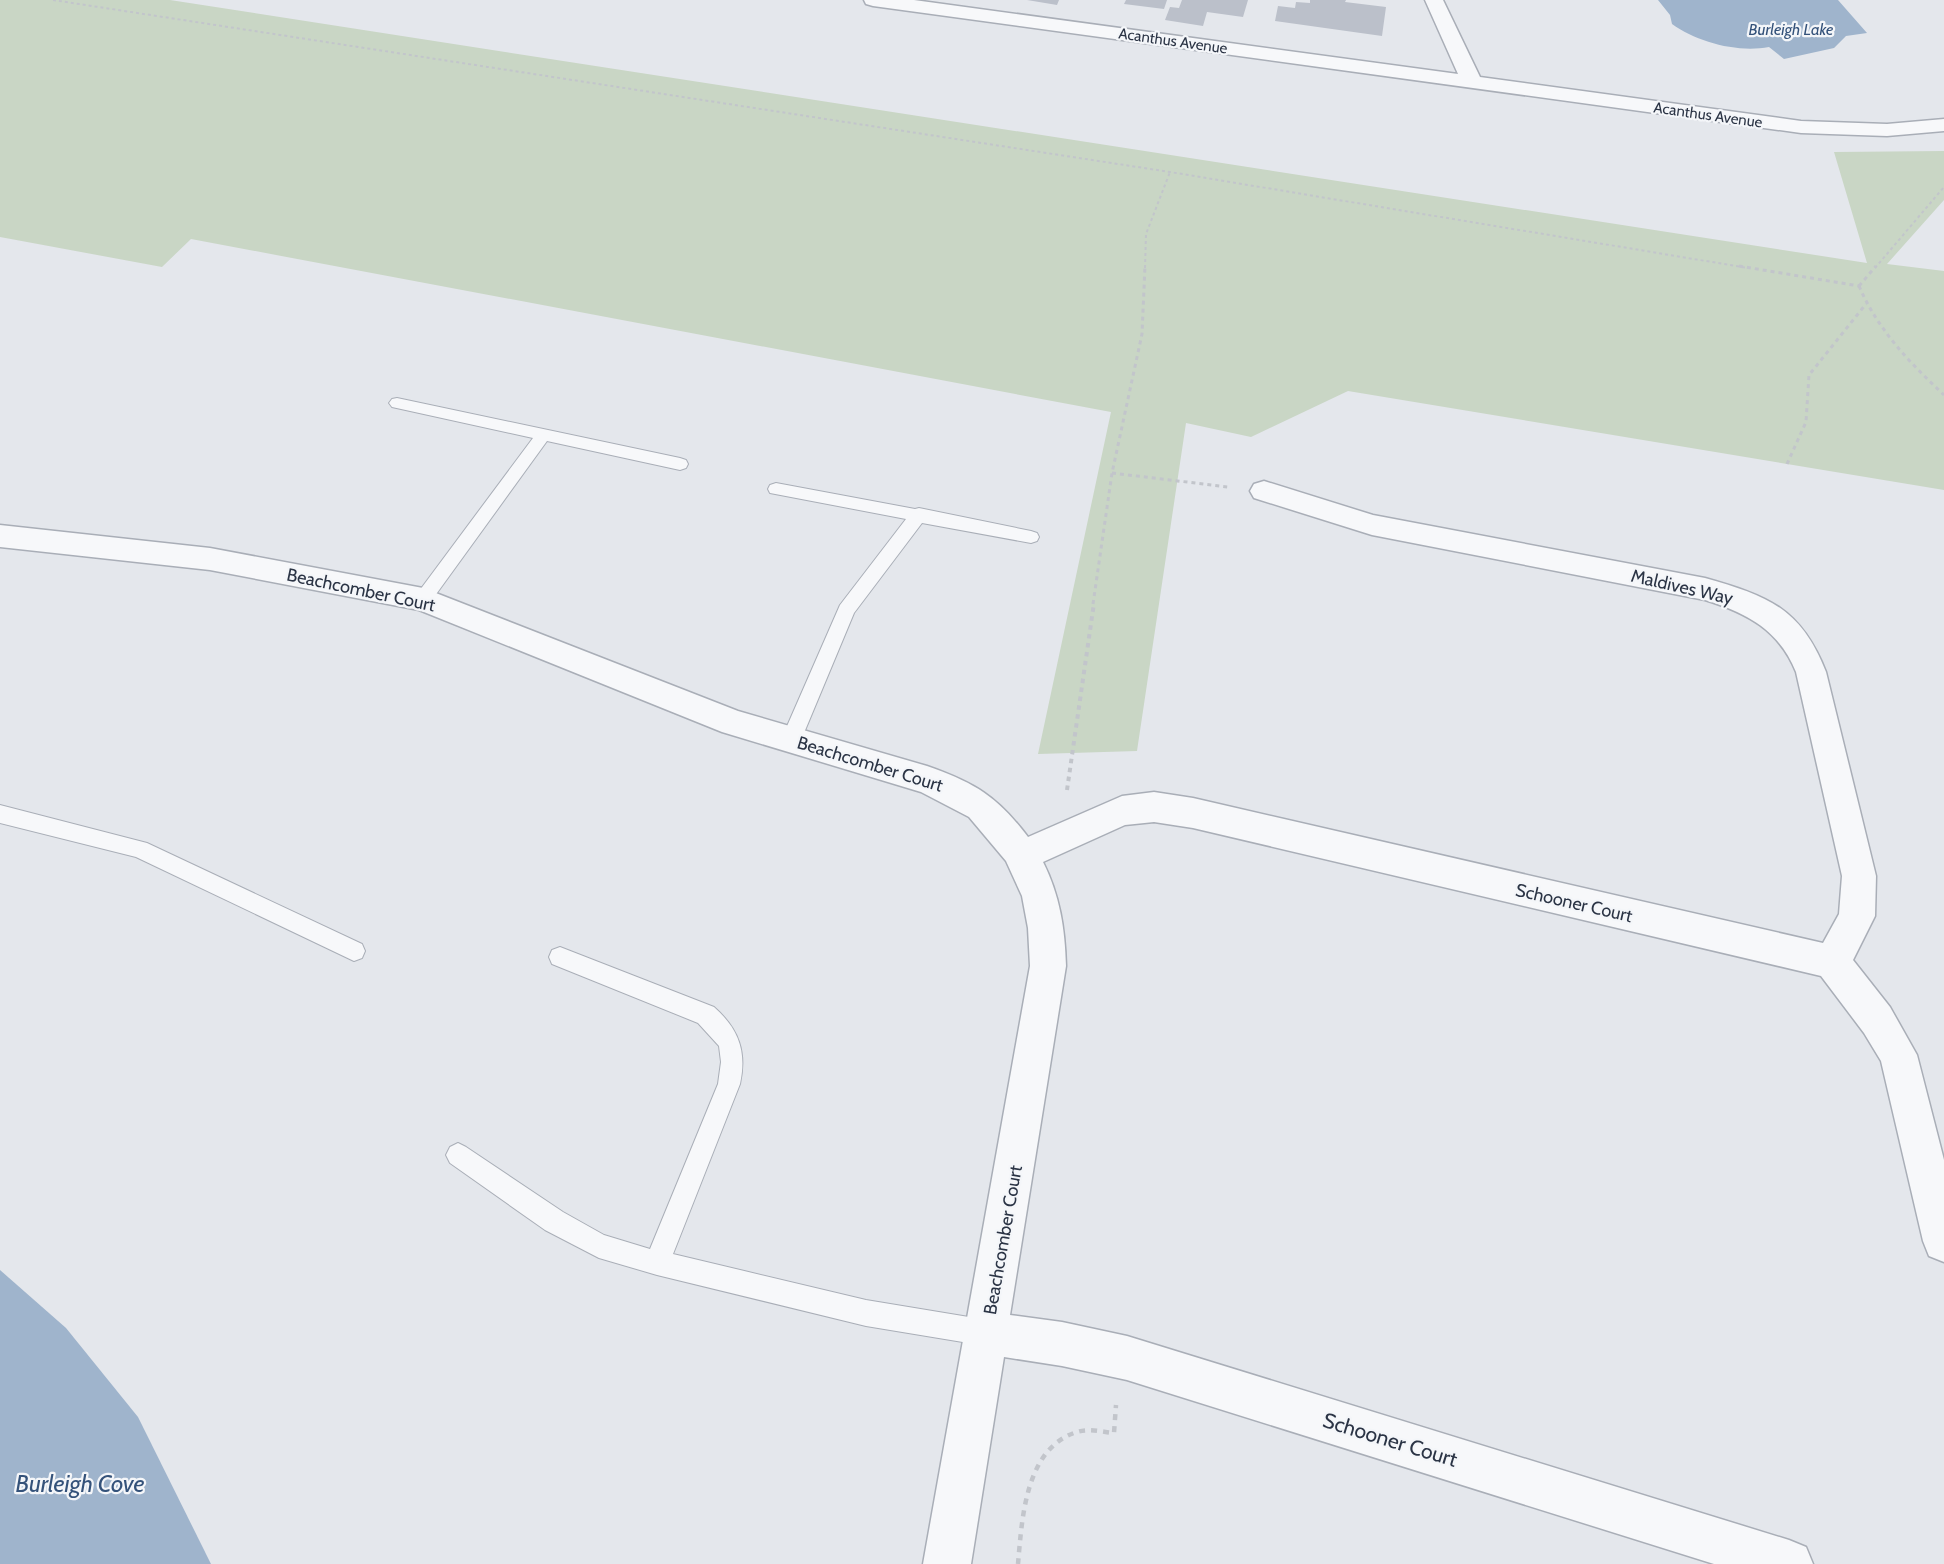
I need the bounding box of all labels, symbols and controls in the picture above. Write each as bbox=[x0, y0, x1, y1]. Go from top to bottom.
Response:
water label: Burleigh Lake bbox=[1749, 20, 1833, 39]
street label: Acanthus Avenue bbox=[1118, 24, 1229, 58]
street label: Acanthus Avenue bbox=[1653, 98, 1764, 132]
street label: Beachcomber Court bbox=[285, 564, 437, 616]
street label: Maldives Way bbox=[1629, 565, 1735, 609]
street label: Beachcomber Court bbox=[795, 731, 945, 797]
street label: Schooner Court bbox=[1513, 879, 1635, 927]
street label: Beachcomber Court bbox=[979, 1164, 1027, 1316]
street label: Schooner Court bbox=[1320, 1407, 1460, 1472]
water label: Burleigh Cove bbox=[15, 1469, 145, 1498]

